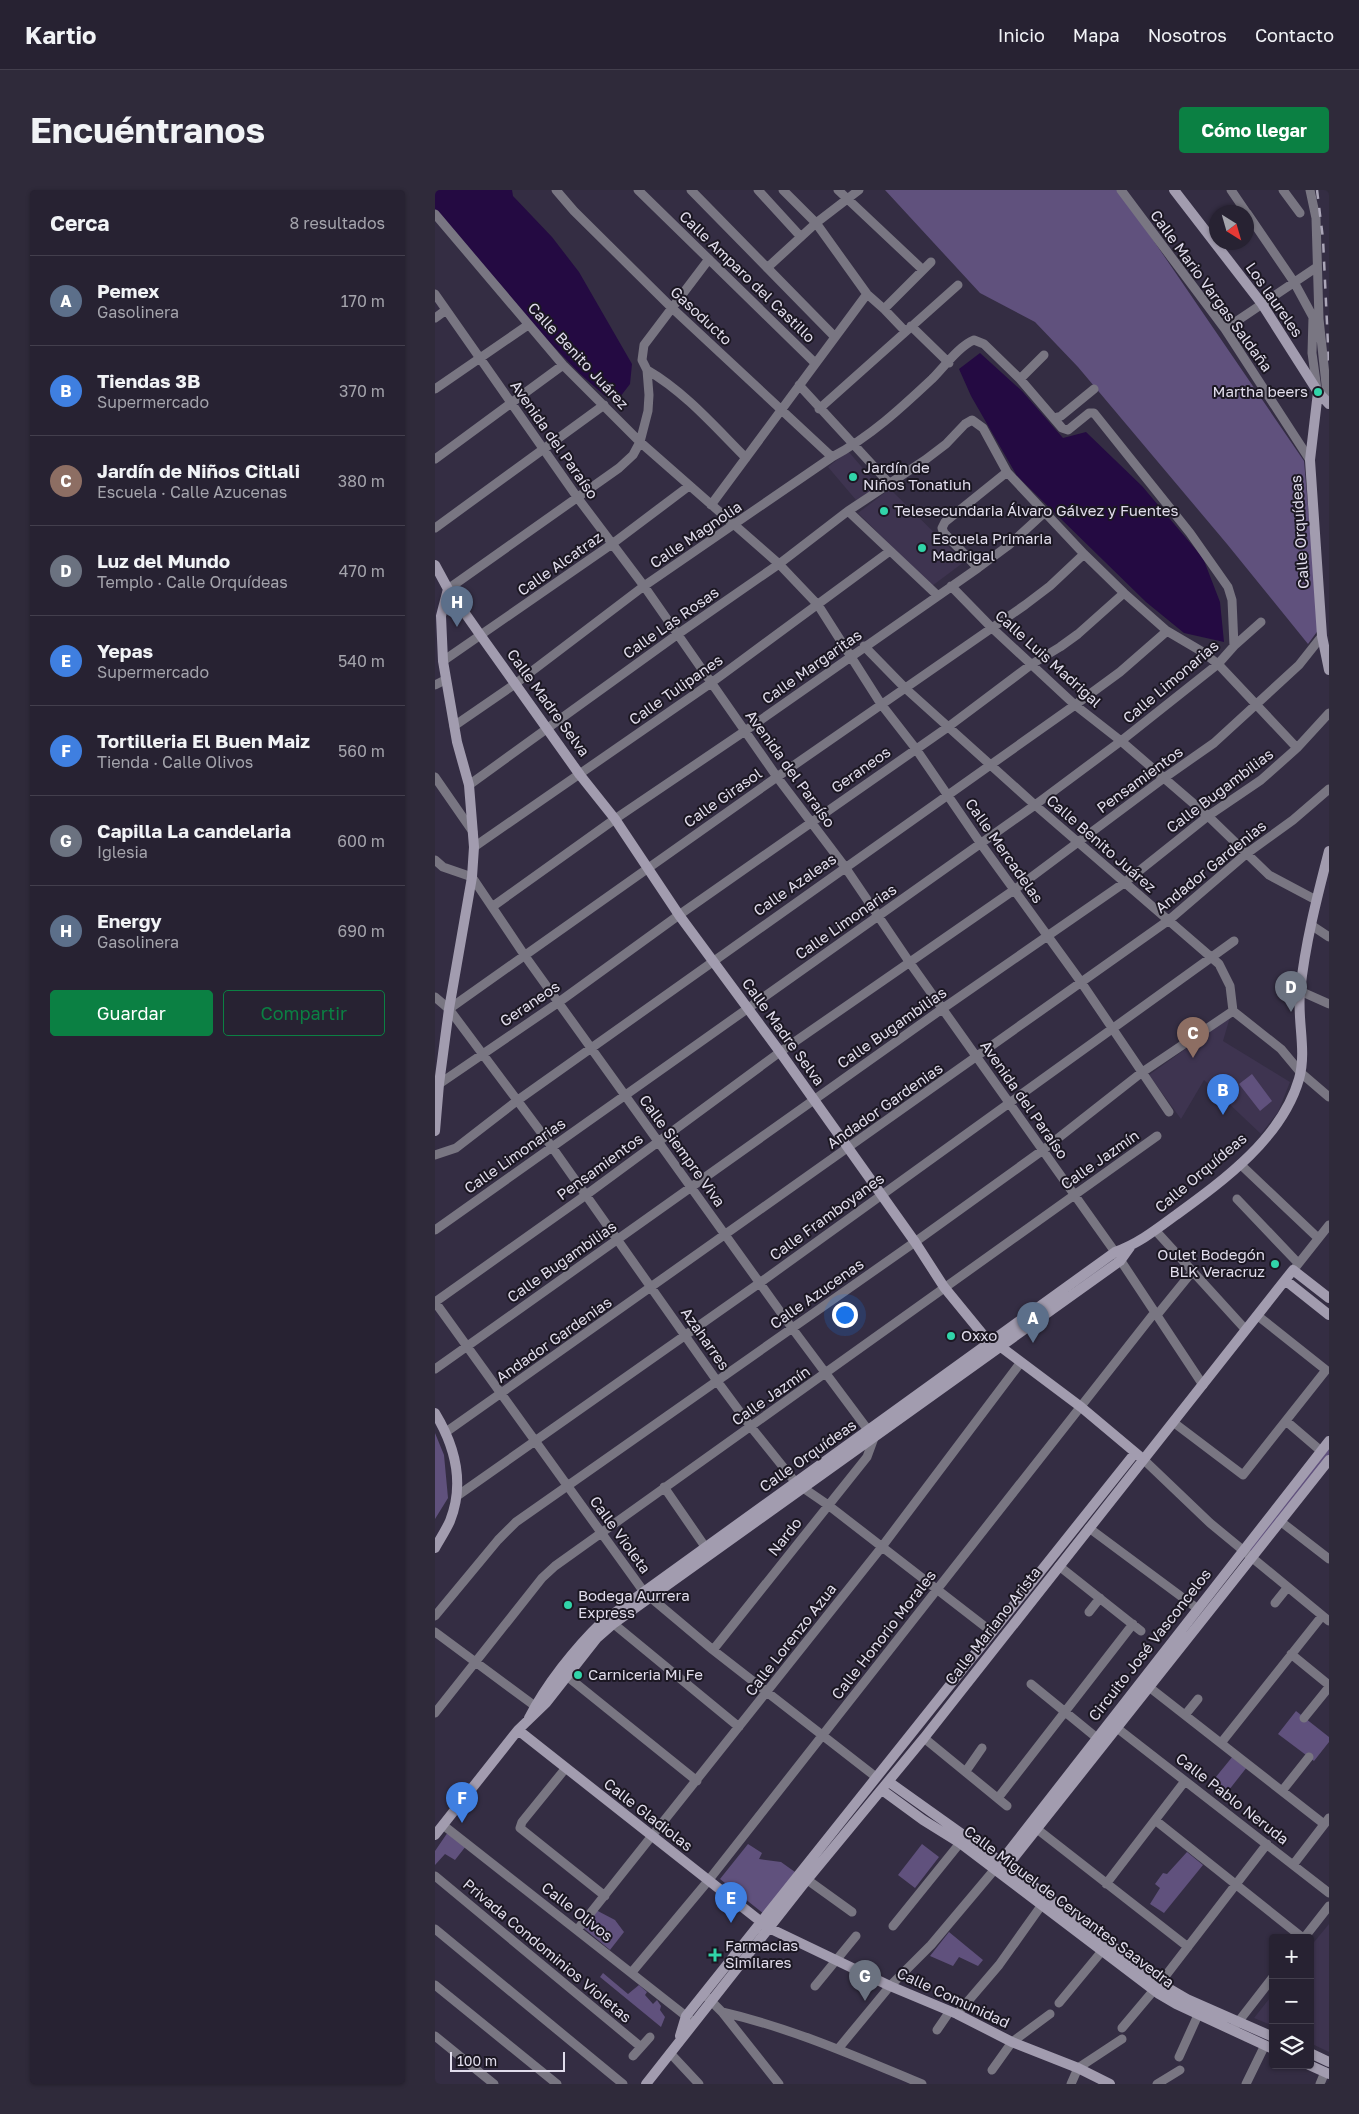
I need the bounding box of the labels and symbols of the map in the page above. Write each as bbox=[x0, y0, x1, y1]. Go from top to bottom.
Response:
north arrow bbox=[1209, 205, 1254, 250]
street label: Calle Mario Vargas Saldaña bbox=[1147, 206, 1277, 375]
street label: Calle Amparo del Castillo bbox=[676, 207, 819, 346]
street label: Los laureles bbox=[1242, 259, 1307, 340]
street label: Gasoducto bbox=[667, 282, 736, 348]
street label: Calle Benito Juárez bbox=[525, 298, 633, 413]
street label: Avenida del Paraíso bbox=[507, 377, 602, 502]
place label: Martha beers bbox=[1213, 382, 1308, 400]
marker: Martha beers bbox=[1312, 386, 1324, 398]
place label: Jardín de Niños Tonatiuh bbox=[863, 458, 971, 493]
marker: Jardín de Niños Tonatiuh bbox=[847, 471, 859, 483]
street label: Calle Orquídeas bbox=[1286, 475, 1312, 590]
street label: Calle Magnolia bbox=[646, 497, 745, 571]
place label: Telesecundaria Álvaro Gálvez y Fuentes bbox=[894, 501, 1178, 519]
marker: Telesecundaria Álvaro Gálvez y Fuentes bbox=[878, 505, 890, 517]
street label: Calle Alcatraz bbox=[514, 527, 606, 599]
place label: Escuela Primaria Madrigal bbox=[932, 529, 1052, 564]
marker: Escuela Primaria Madrigal bbox=[916, 542, 928, 554]
street label: Calle Las Rosas bbox=[619, 582, 722, 662]
pin: H bbox=[441, 586, 473, 627]
street label: Calle Luis Madrigal bbox=[992, 606, 1106, 711]
street label: Calle Margaritas bbox=[758, 625, 865, 707]
street label: Calle Limonarias bbox=[1119, 636, 1222, 727]
street label: Calle Madre Selva bbox=[504, 645, 594, 760]
street label: Calle Tulipanes bbox=[625, 650, 726, 728]
street label: Avenida del Paraíso bbox=[742, 706, 839, 831]
street label: Geraneos bbox=[827, 742, 894, 796]
street label: Pensamientos bbox=[1093, 742, 1186, 816]
street label: Calle Bugambilias bbox=[1162, 744, 1276, 836]
street label: Calle Girasol bbox=[680, 764, 765, 831]
street label: Calle Benito Juárez bbox=[1043, 791, 1160, 896]
street label: Calle Mercadelas bbox=[962, 795, 1048, 906]
street label: Andador Gardenias bbox=[1151, 816, 1269, 916]
street label: Calle Azaleas bbox=[750, 849, 839, 919]
street label: Calle Limonarias bbox=[791, 880, 900, 963]
pin: D bbox=[1275, 971, 1307, 1012]
street label: Calle Madre Selva bbox=[739, 974, 829, 1089]
street label: Geraneos bbox=[496, 977, 563, 1030]
street label: Calle Bugambilias bbox=[833, 983, 950, 1072]
pin: C bbox=[1177, 1017, 1209, 1058]
street label: Avenida del Paraíso bbox=[977, 1037, 1072, 1162]
street label: Andador Gardenias bbox=[823, 1058, 946, 1152]
pin: B bbox=[1207, 1074, 1239, 1115]
street label: Calle Siempre Viva bbox=[636, 1091, 729, 1210]
street label: Calle Limonarias bbox=[460, 1114, 569, 1197]
street label: Calle Jazmín bbox=[1057, 1126, 1142, 1193]
street label: Pensamientos bbox=[553, 1129, 646, 1203]
street label: Calle Orquídeas bbox=[1151, 1129, 1250, 1216]
street label: Calle Framboyanes bbox=[766, 1169, 887, 1264]
street label: Calle Bugambilias bbox=[503, 1217, 620, 1306]
place label: Oulet Bodegón BLK Veracruz bbox=[1157, 1245, 1265, 1280]
street label: Calle Azucenas bbox=[766, 1254, 867, 1332]
marker: Oulet Bodegón BLK Veracruz bbox=[1269, 1258, 1281, 1270]
street label: Andador Gardenias bbox=[492, 1292, 615, 1386]
your location bbox=[832, 1302, 858, 1328]
pin: A bbox=[1017, 1302, 1049, 1343]
street label: Azaharres bbox=[678, 1304, 734, 1373]
place label: Oxxo bbox=[961, 1326, 997, 1344]
marker: Oxxo bbox=[945, 1330, 957, 1342]
street label: Calle Jazmín bbox=[728, 1362, 813, 1429]
street label: Calle Orquídeas bbox=[756, 1415, 859, 1495]
street label: Calle Violeta bbox=[587, 1492, 655, 1577]
street label: Nardo bbox=[764, 1514, 805, 1559]
street label: Calle Mariano Arista bbox=[941, 1563, 1044, 1688]
street label: Circuito José Vasconcelos bbox=[1084, 1565, 1214, 1724]
street label: Calle Honorio Morales bbox=[827, 1566, 939, 1703]
street label: Calle Lorenzo Azua bbox=[741, 1580, 840, 1699]
place label: Bodega Aurrera Express bbox=[578, 1586, 690, 1621]
marker: Bodega Aurrera Express bbox=[562, 1599, 574, 1611]
place label: Carniceria Mi Fe bbox=[588, 1665, 703, 1683]
marker: Carniceria Mi Fe bbox=[572, 1669, 584, 1681]
street label: Calle Pablo Neruda bbox=[1173, 1749, 1293, 1848]
street label: Calle Gladiolas bbox=[601, 1774, 697, 1855]
pin: F bbox=[446, 1782, 478, 1823]
street label: Calle Miguel de Cervantes Saavedra bbox=[961, 1821, 1178, 1991]
street label: Privada Condominios Violetas bbox=[460, 1874, 636, 2026]
street label: Calle Olivos bbox=[538, 1878, 617, 1945]
pin: E bbox=[715, 1882, 747, 1923]
place label: Farmacias Similares bbox=[725, 1936, 798, 1971]
marker: Farmacias Similares bbox=[709, 1949, 721, 1961]
pin: G bbox=[849, 1960, 881, 2001]
street label: Calle Comunidad bbox=[894, 1963, 1013, 2031]
scale bar bbox=[450, 2049, 565, 2072]

